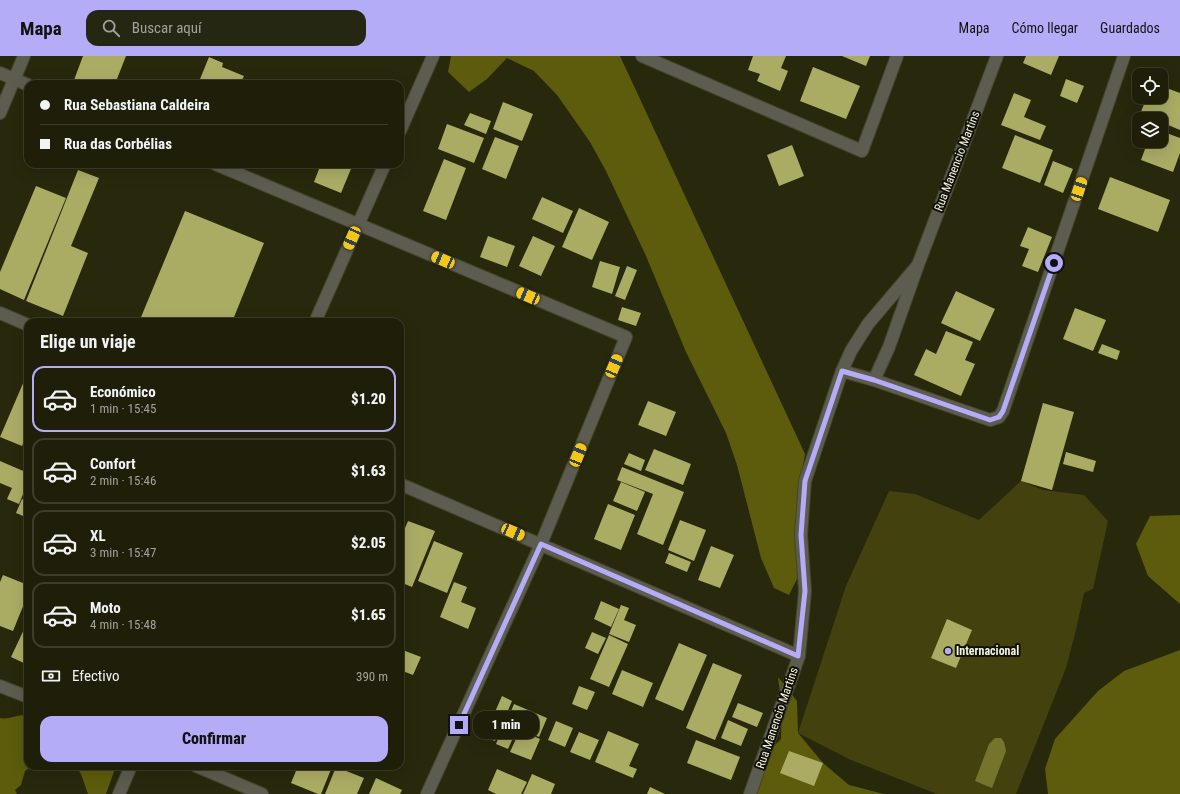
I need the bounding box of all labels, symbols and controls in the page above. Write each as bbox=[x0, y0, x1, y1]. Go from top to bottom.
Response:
search box bbox=[86, 10, 366, 46]
text: Mapa bbox=[20, 17, 62, 40]
icon: search bbox=[100, 17, 122, 39]
text: Buscar aquí bbox=[132, 19, 202, 37]
text: Mapa bbox=[959, 20, 990, 36]
text: Cómo llegar bbox=[1012, 20, 1078, 36]
text: Guardados bbox=[1100, 20, 1160, 36]
map controls bbox=[1132, 68, 1168, 148]
button: locate bbox=[1132, 68, 1168, 104]
text: Rua Sebastiana Caldeira bbox=[64, 96, 210, 114]
street label: Rua Manencio Martins bbox=[931, 109, 983, 213]
button: layers bbox=[1132, 112, 1168, 148]
text: Rua das Corbélias bbox=[64, 135, 172, 153]
car bbox=[1069, 176, 1089, 202]
car bbox=[342, 225, 362, 251]
car bbox=[430, 250, 456, 270]
route start bbox=[1045, 254, 1063, 272]
car bbox=[515, 286, 541, 306]
text: Elige un viaje bbox=[40, 331, 136, 352]
car bbox=[604, 353, 624, 379]
icon: car bbox=[42, 381, 78, 417]
text: Económico bbox=[90, 383, 156, 401]
text: $1.20 bbox=[351, 390, 386, 408]
text: 1 min · 15:45 bbox=[90, 401, 156, 416]
car bbox=[568, 442, 588, 468]
icon: car bbox=[42, 453, 78, 489]
text: Confort bbox=[90, 455, 136, 473]
text: $1.63 bbox=[351, 462, 386, 480]
text: 2 min · 15:46 bbox=[90, 473, 156, 488]
car bbox=[500, 522, 526, 542]
icon: car bbox=[42, 525, 78, 561]
text: XL bbox=[90, 527, 106, 545]
text: $2.05 bbox=[351, 534, 386, 552]
text: 3 min · 15:47 bbox=[90, 545, 156, 560]
icon: car bbox=[42, 597, 78, 633]
text: Moto bbox=[90, 599, 121, 617]
text: $1.65 bbox=[351, 606, 386, 624]
text: 4 min · 15:48 bbox=[90, 617, 156, 632]
place label: Internacional bbox=[956, 644, 1019, 658]
marker: Internacional bbox=[943, 646, 953, 656]
icon: cash bbox=[40, 665, 62, 687]
street label: Rua Manencio Martins bbox=[753, 666, 801, 770]
text: Efectivo bbox=[72, 667, 120, 685]
text: 390 m bbox=[356, 669, 388, 684]
callout: 1 min bbox=[473, 711, 539, 739]
button: Confirmar bbox=[40, 716, 388, 762]
route end bbox=[450, 716, 468, 734]
text: 1 min bbox=[492, 717, 520, 732]

